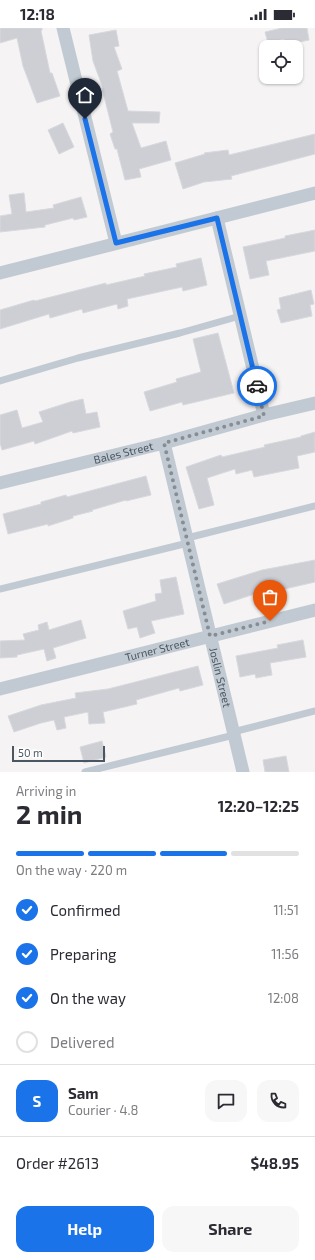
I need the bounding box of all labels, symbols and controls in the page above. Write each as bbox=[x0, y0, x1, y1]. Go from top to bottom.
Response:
text: 12:18 bbox=[20, 5, 55, 23]
map controls bbox=[259, 40, 303, 84]
button: locate bbox=[259, 40, 303, 84]
pin bbox=[68, 78, 102, 119]
icon: home bbox=[74, 84, 96, 106]
courier bbox=[237, 366, 277, 406]
icon: car bbox=[246, 375, 268, 397]
street label: Bales Street bbox=[92, 439, 154, 466]
pin bbox=[253, 580, 287, 621]
icon: bag bbox=[259, 586, 281, 608]
street label: Turner Street bbox=[124, 635, 190, 663]
street label: Joslin Street bbox=[207, 646, 234, 708]
scale bar bbox=[12, 744, 105, 763]
text: 50 m bbox=[18, 746, 43, 759]
text: Arriving in bbox=[16, 783, 76, 799]
text: 12:20–12:25 bbox=[218, 797, 299, 815]
text: 2 min bbox=[16, 798, 82, 829]
text: On the way · 220 m bbox=[16, 862, 127, 878]
icon: check bbox=[16, 899, 38, 921]
text: Confirmed bbox=[50, 901, 121, 919]
text: 11:51 bbox=[273, 902, 299, 918]
icon: check bbox=[16, 943, 38, 965]
text: Preparing bbox=[50, 945, 116, 963]
text: 11:56 bbox=[271, 946, 299, 962]
icon: check bbox=[16, 987, 38, 1009]
text: On the way bbox=[50, 989, 126, 1007]
text: 12:08 bbox=[268, 990, 299, 1006]
text: Delivered bbox=[50, 1033, 115, 1051]
button: chat bbox=[205, 1080, 247, 1122]
button: phone bbox=[257, 1080, 299, 1122]
text: Sam bbox=[68, 1084, 99, 1102]
text: S bbox=[33, 1092, 41, 1110]
text: Courier · 4.8 bbox=[68, 1102, 138, 1118]
text: Order #2613 bbox=[16, 1154, 99, 1172]
text: $48.95 bbox=[251, 1154, 299, 1172]
button: Help bbox=[16, 1206, 154, 1252]
button: Share bbox=[162, 1206, 299, 1252]

